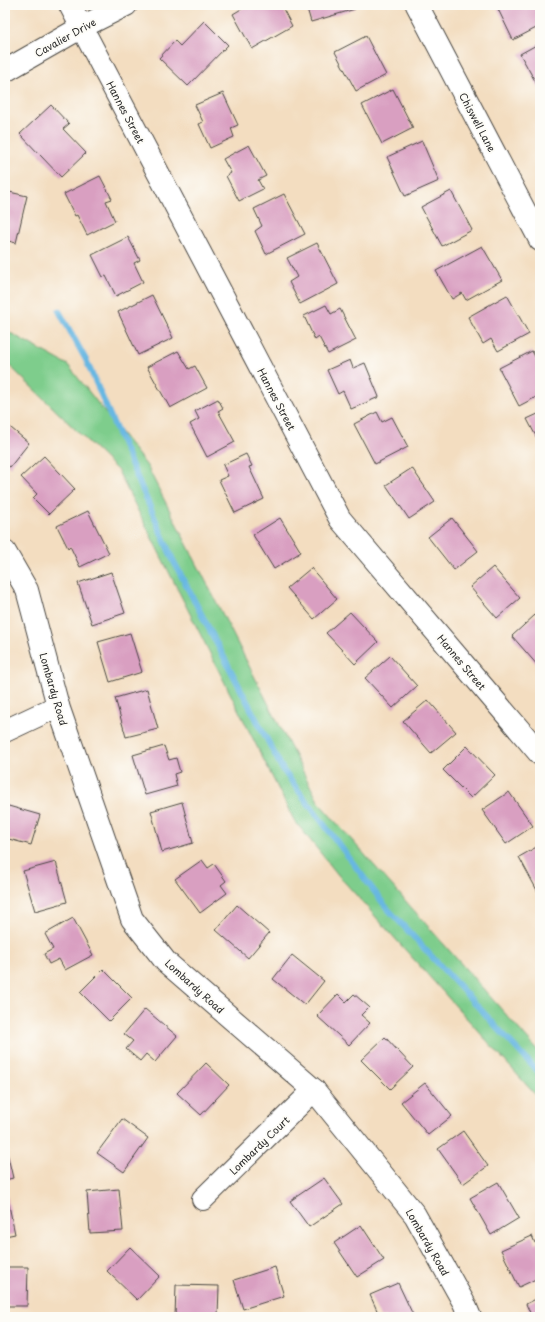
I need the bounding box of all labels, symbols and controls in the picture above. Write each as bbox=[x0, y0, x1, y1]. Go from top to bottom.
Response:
street label: Cavalier Drive bbox=[32, 14, 98, 60]
street label: Hannes Street bbox=[103, 78, 149, 146]
street label: Chiswell Lane bbox=[456, 90, 500, 155]
street label: Hannes Street bbox=[254, 365, 300, 433]
street label: Hannes Street bbox=[434, 631, 490, 693]
street label: Lombardy Road bbox=[35, 651, 72, 728]
street label: Lombardy Road bbox=[161, 955, 228, 1018]
street label: Lombardy Court bbox=[226, 1112, 293, 1178]
street label: Lombardy Road bbox=[402, 1206, 453, 1279]

